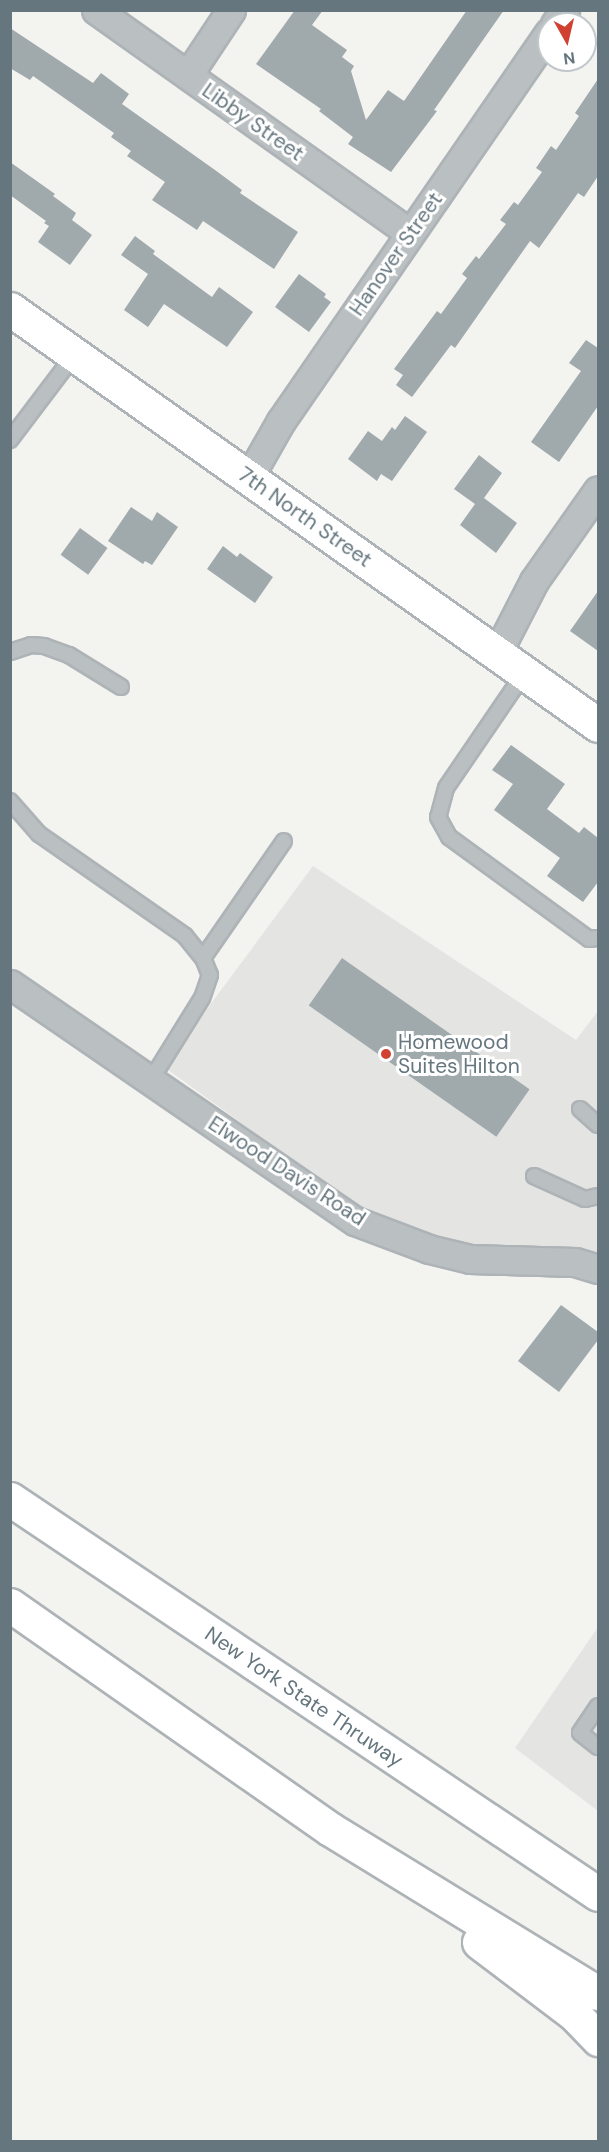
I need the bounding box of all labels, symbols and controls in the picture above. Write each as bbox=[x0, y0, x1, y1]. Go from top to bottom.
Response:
north arrow bbox=[537, 12, 597, 72]
text: N bbox=[562, 47, 577, 70]
street label: Libby Street bbox=[197, 78, 309, 166]
street label: Hanover Street bbox=[344, 187, 448, 321]
street label: 7th North Street bbox=[233, 462, 377, 572]
place label: Homewood Suites Hilton bbox=[398, 1029, 520, 1079]
marker: Homewood Suites Hilton bbox=[379, 1047, 393, 1061]
street label: Elwood Davis Road bbox=[204, 1111, 370, 1231]
street label: New York State Thruway bbox=[200, 1621, 408, 1773]

